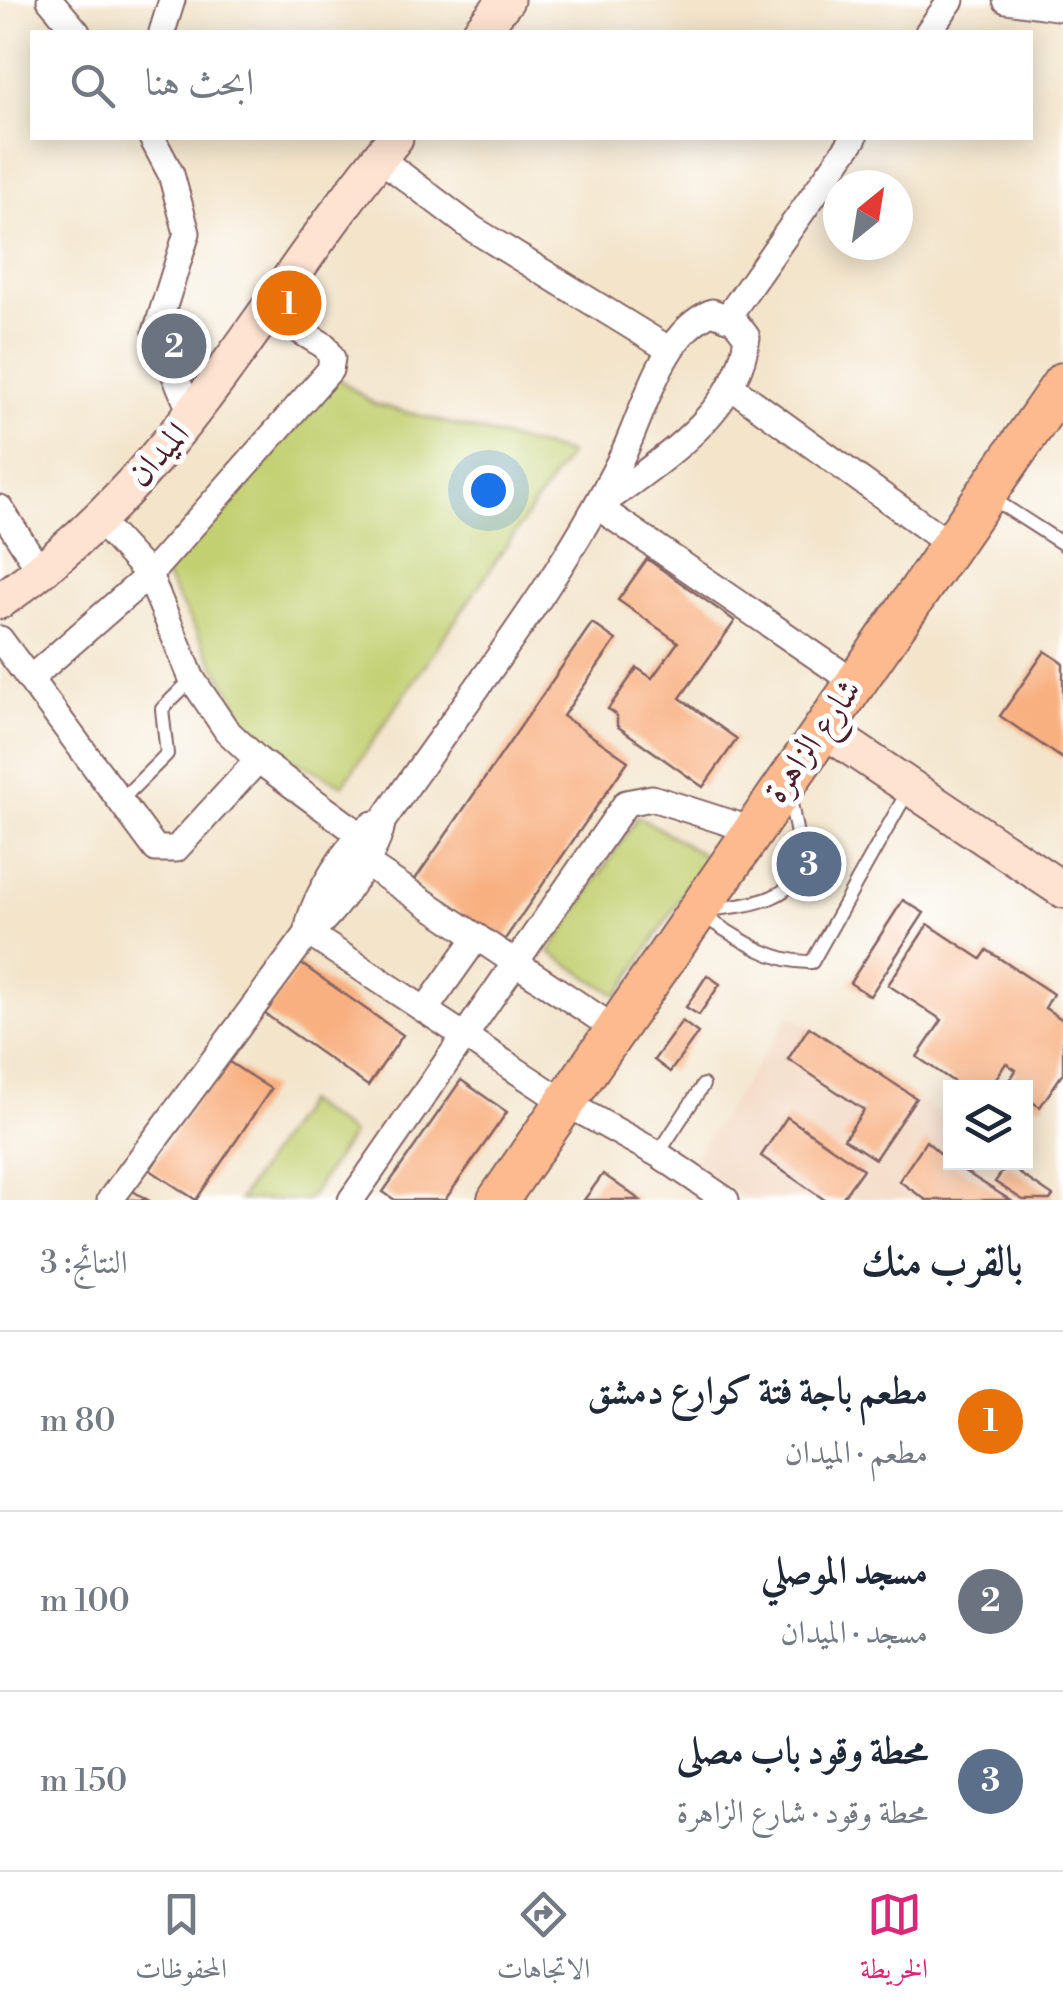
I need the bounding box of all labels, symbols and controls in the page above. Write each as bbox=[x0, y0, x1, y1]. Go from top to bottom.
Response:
search box bbox=[30, 30, 1033, 140]
icon: search bbox=[65, 58, 120, 113]
text: ابحث هنا bbox=[145, 60, 254, 107]
north arrow bbox=[823, 170, 913, 260]
pin: 1 bbox=[256, 266, 322, 340]
pin: 2 bbox=[142, 308, 206, 384]
street label: الميدان bbox=[119, 414, 199, 496]
your location bbox=[463, 465, 514, 516]
street label: شارع الزاهرة bbox=[755, 671, 876, 815]
pin: 3 bbox=[776, 826, 842, 902]
map controls bbox=[943, 1080, 1033, 1170]
button: layers bbox=[943, 1080, 1033, 1170]
text: بالقرب منك bbox=[861, 1236, 1023, 1289]
text: النتائج: 3 bbox=[40, 1243, 128, 1283]
text: مطعم باجة فتة كوارع دمشق bbox=[587, 1368, 928, 1415]
text: 80 m bbox=[40, 1401, 115, 1441]
text: 1 bbox=[983, 1401, 998, 1441]
text: مطعم · الميدان bbox=[785, 1433, 928, 1473]
text: مسجد الموصلي bbox=[761, 1548, 928, 1595]
text: 100 m bbox=[40, 1581, 130, 1621]
text: 2 bbox=[981, 1581, 1001, 1621]
text: مسجد · الميدان bbox=[780, 1613, 928, 1653]
text: محطة وقود باب مصلى bbox=[676, 1728, 928, 1775]
text: 150 m bbox=[40, 1761, 127, 1801]
text: 3 bbox=[981, 1761, 1000, 1801]
text: محطة وقود · شارع الزاهرة bbox=[677, 1793, 928, 1833]
tab: المحفوظات bbox=[135, 1887, 227, 1996]
tab: الاتجاهات bbox=[497, 1887, 590, 1996]
tab: الخريطة bbox=[860, 1887, 928, 1996]

